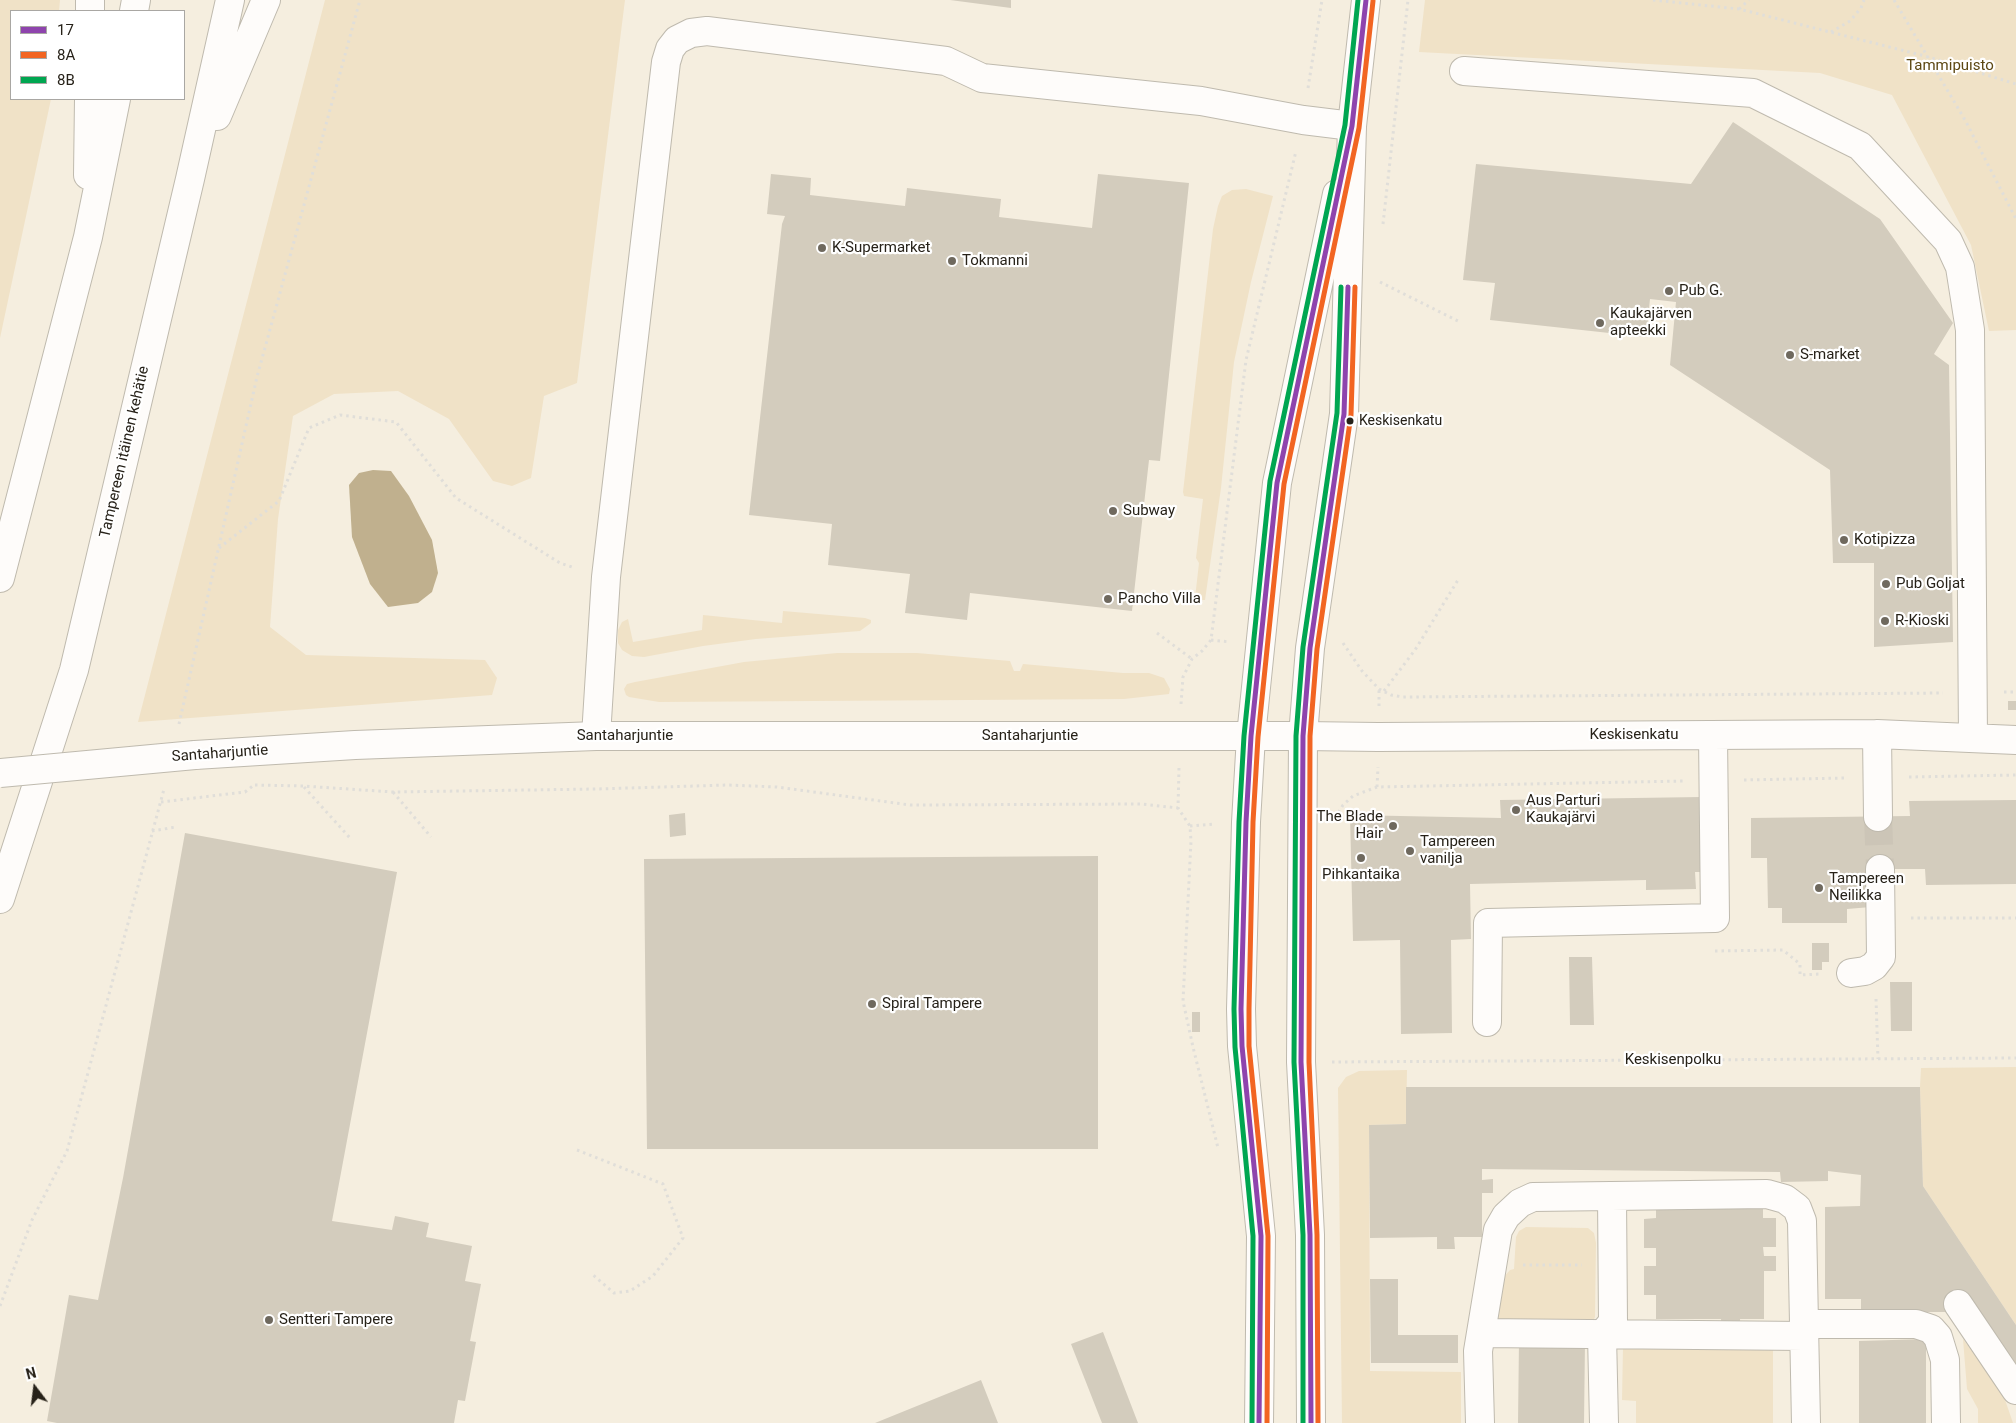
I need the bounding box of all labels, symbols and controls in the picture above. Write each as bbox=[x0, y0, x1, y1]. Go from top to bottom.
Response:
legend bbox=[10, 10, 185, 100]
text: 17 bbox=[57, 21, 74, 39]
text: 8A bbox=[57, 46, 75, 64]
park label: Tammipuisto bbox=[1906, 57, 1994, 75]
text: 8B bbox=[57, 71, 75, 89]
place label: K-Supermarket bbox=[832, 239, 930, 257]
marker: K-Supermarket bbox=[816, 242, 828, 254]
place label: Tokmanni bbox=[962, 252, 1028, 270]
marker: Tokmanni bbox=[946, 255, 958, 267]
place label: Pub G. bbox=[1679, 282, 1723, 300]
marker: Pub G. bbox=[1663, 285, 1675, 297]
place label: Kaukajärven apteekki bbox=[1610, 305, 1692, 340]
marker: Kaukajärven apteekki bbox=[1594, 317, 1606, 329]
place label: S-market bbox=[1800, 346, 1860, 364]
marker: S-market bbox=[1784, 349, 1796, 361]
street label: Tampereen itäinen kehätie bbox=[96, 364, 154, 540]
place label: Keskisenkatu bbox=[1359, 413, 1442, 429]
marker: Keskisenkatu bbox=[1345, 416, 1355, 426]
place label: Subway bbox=[1123, 502, 1175, 520]
marker: Subway bbox=[1107, 505, 1119, 517]
place label: Kotipizza bbox=[1854, 531, 1915, 549]
marker: Kotipizza bbox=[1838, 534, 1850, 546]
place label: Pub Goljat bbox=[1896, 575, 1965, 593]
marker: Pub Goljat bbox=[1880, 578, 1892, 590]
place label: Pancho Villa bbox=[1118, 590, 1201, 608]
marker: Pancho Villa bbox=[1102, 593, 1114, 605]
place label: R-Kioski bbox=[1895, 612, 1949, 630]
marker: R-Kioski bbox=[1879, 615, 1891, 627]
street label: Keskisenkatu bbox=[1589, 726, 1679, 744]
street label: Santaharjuntie bbox=[577, 727, 673, 745]
street label: Santaharjuntie bbox=[982, 727, 1078, 745]
street label: Santaharjuntie bbox=[171, 742, 269, 766]
place label: Aus Parturi Kaukajärvi bbox=[1526, 792, 1600, 827]
marker: Aus Parturi Kaukajärvi bbox=[1510, 804, 1522, 816]
place label: The Blade Hair bbox=[1317, 808, 1383, 843]
marker: The Blade Hair bbox=[1387, 820, 1399, 832]
place label: Tampereen vanilja bbox=[1420, 833, 1495, 868]
marker: Tampereen vanilja bbox=[1404, 845, 1416, 857]
marker: Pihkantaika bbox=[1355, 852, 1367, 864]
place label: Pihkantaika bbox=[1322, 866, 1400, 884]
place label: Tampereen Neilikka bbox=[1829, 870, 1904, 905]
marker: Tampereen Neilikka bbox=[1813, 882, 1825, 894]
place label: Spiral Tampere bbox=[882, 995, 982, 1013]
marker: Spiral Tampere bbox=[866, 998, 878, 1010]
street label: Keskisenpolku bbox=[1625, 1051, 1721, 1069]
place label: Sentteri Tampere bbox=[279, 1311, 393, 1329]
marker: Sentteri Tampere bbox=[263, 1314, 275, 1326]
north arrow bbox=[10, 1363, 60, 1413]
text: N bbox=[24, 1365, 38, 1383]

